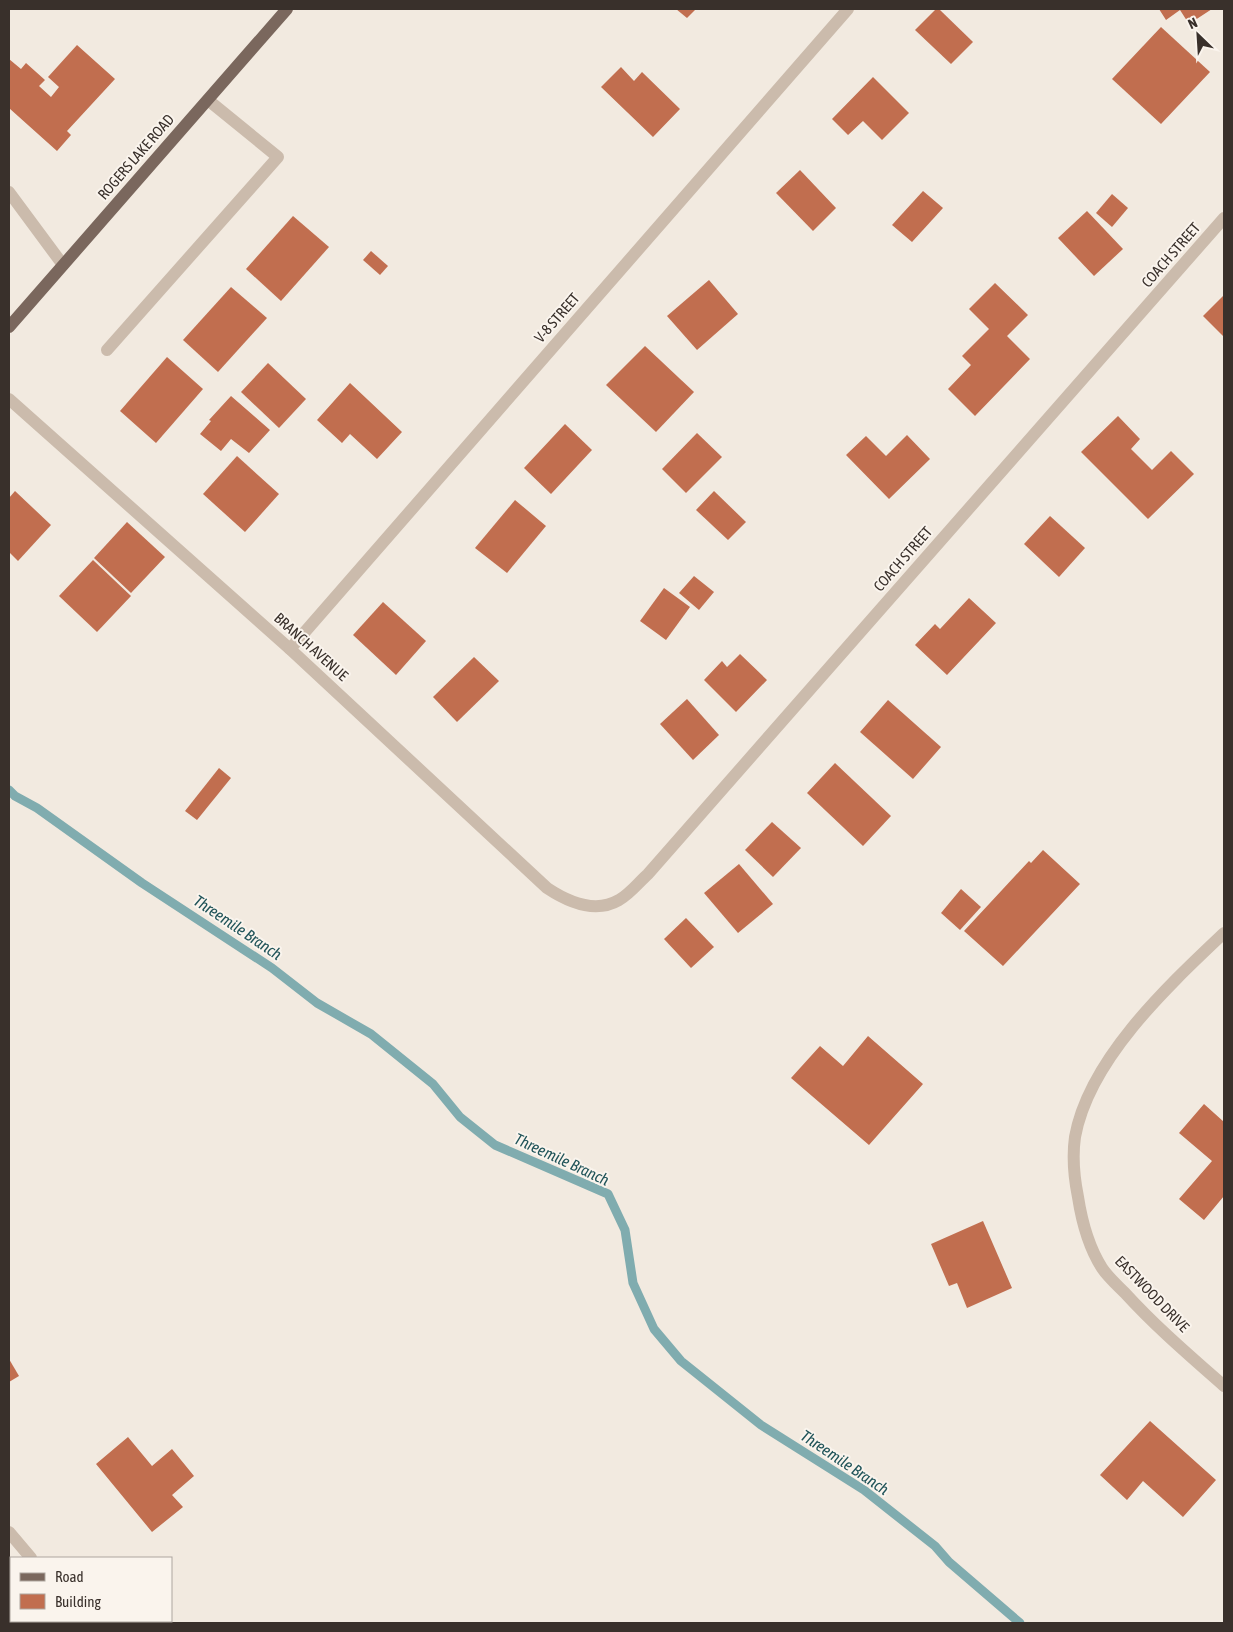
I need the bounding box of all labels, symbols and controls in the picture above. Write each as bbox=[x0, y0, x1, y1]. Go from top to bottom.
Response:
north arrow bbox=[1173, 10, 1223, 60]
text: N bbox=[1185, 14, 1200, 32]
street label: ROGERS LAKE ROAD bbox=[94, 111, 177, 203]
street label: COACH STREET bbox=[1138, 219, 1203, 290]
street label: V-8 STREET bbox=[531, 289, 583, 346]
street label: COACH STREET bbox=[870, 523, 935, 594]
street label: BRANCH AVENUE bbox=[271, 609, 352, 685]
water label: Threemile Branch bbox=[191, 891, 286, 963]
water label: Threemile Branch bbox=[512, 1129, 612, 1189]
street label: EASTWOOD DRIVE bbox=[1112, 1252, 1193, 1336]
water label: Threemile Branch bbox=[798, 1426, 893, 1498]
legend bbox=[10, 1557, 172, 1622]
text: Road bbox=[55, 1568, 84, 1585]
text: Building bbox=[55, 1593, 101, 1610]

